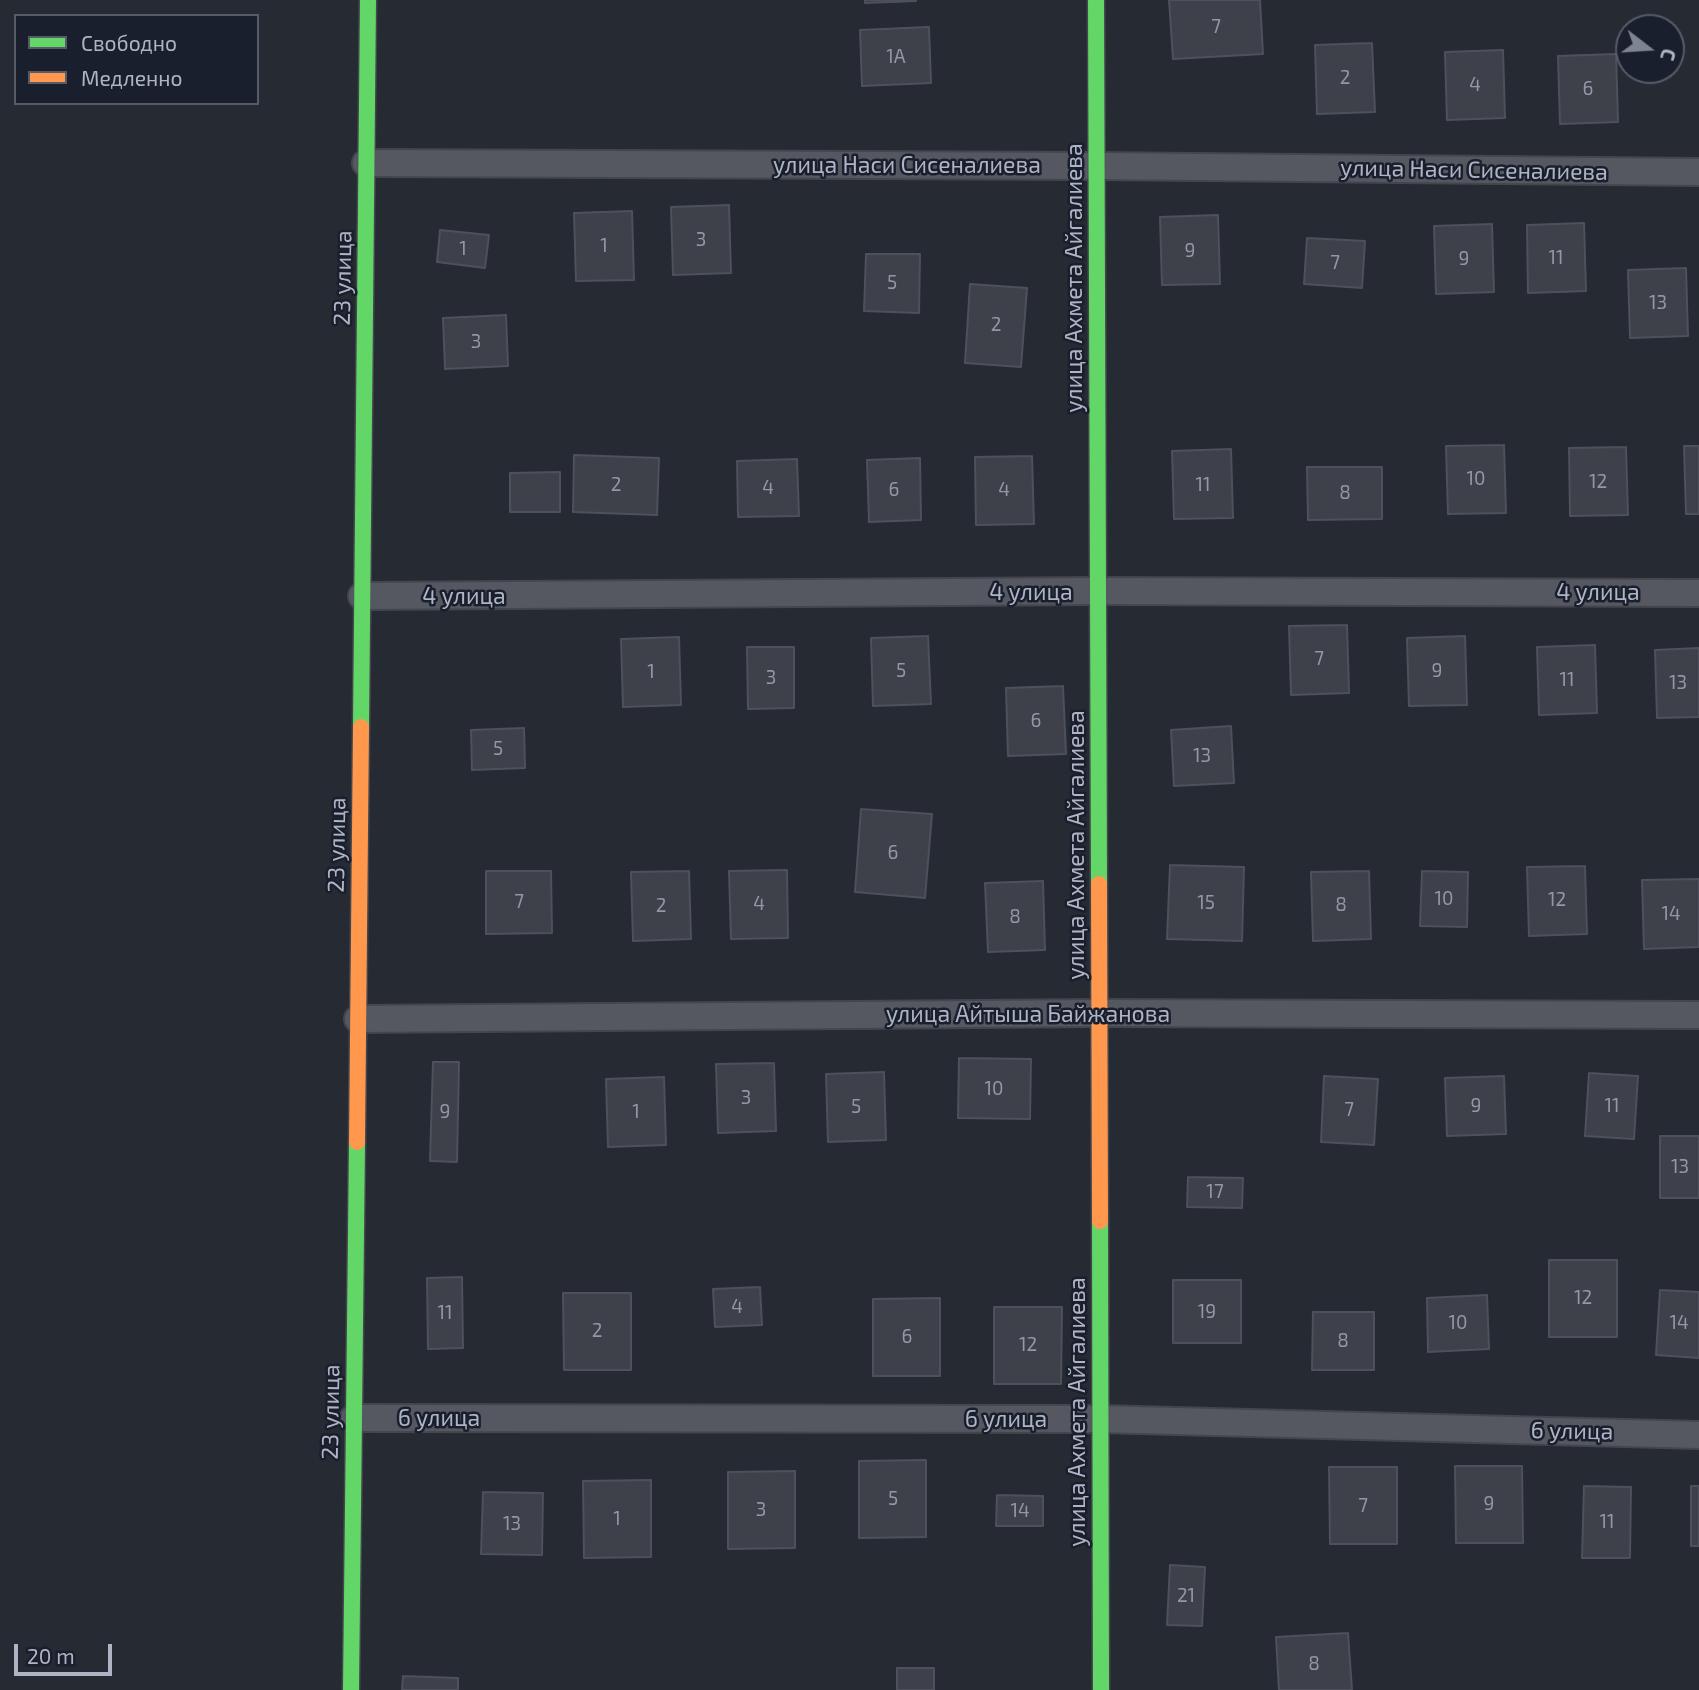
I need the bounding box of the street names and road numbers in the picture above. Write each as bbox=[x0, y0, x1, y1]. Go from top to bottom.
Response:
street label: улица Ахмета Айгалиева bbox=[1060, 143, 1088, 413]
street label: улица Наси Сисеналиева bbox=[773, 151, 1041, 179]
street label: улица Наси Сисеналиева bbox=[1340, 154, 1608, 186]
street label: 23 улица bbox=[328, 230, 358, 326]
street label: 4 улица bbox=[989, 578, 1073, 606]
street label: 4 улица bbox=[1556, 578, 1640, 606]
street label: 4 улица bbox=[422, 582, 506, 610]
street label: улица Ахмета Айгалиева bbox=[1062, 710, 1090, 980]
street label: 23 улица bbox=[322, 797, 352, 893]
street label: улица Айтыша Байжанова bbox=[886, 1000, 1170, 1028]
street label: улица Ахмета Айгалиева bbox=[1063, 1277, 1091, 1547]
street label: 23 улица bbox=[316, 1364, 346, 1460]
street label: 6 улица bbox=[398, 1404, 480, 1432]
street label: 6 улица bbox=[965, 1405, 1047, 1433]
street label: 6 улица bbox=[1531, 1416, 1613, 1446]

